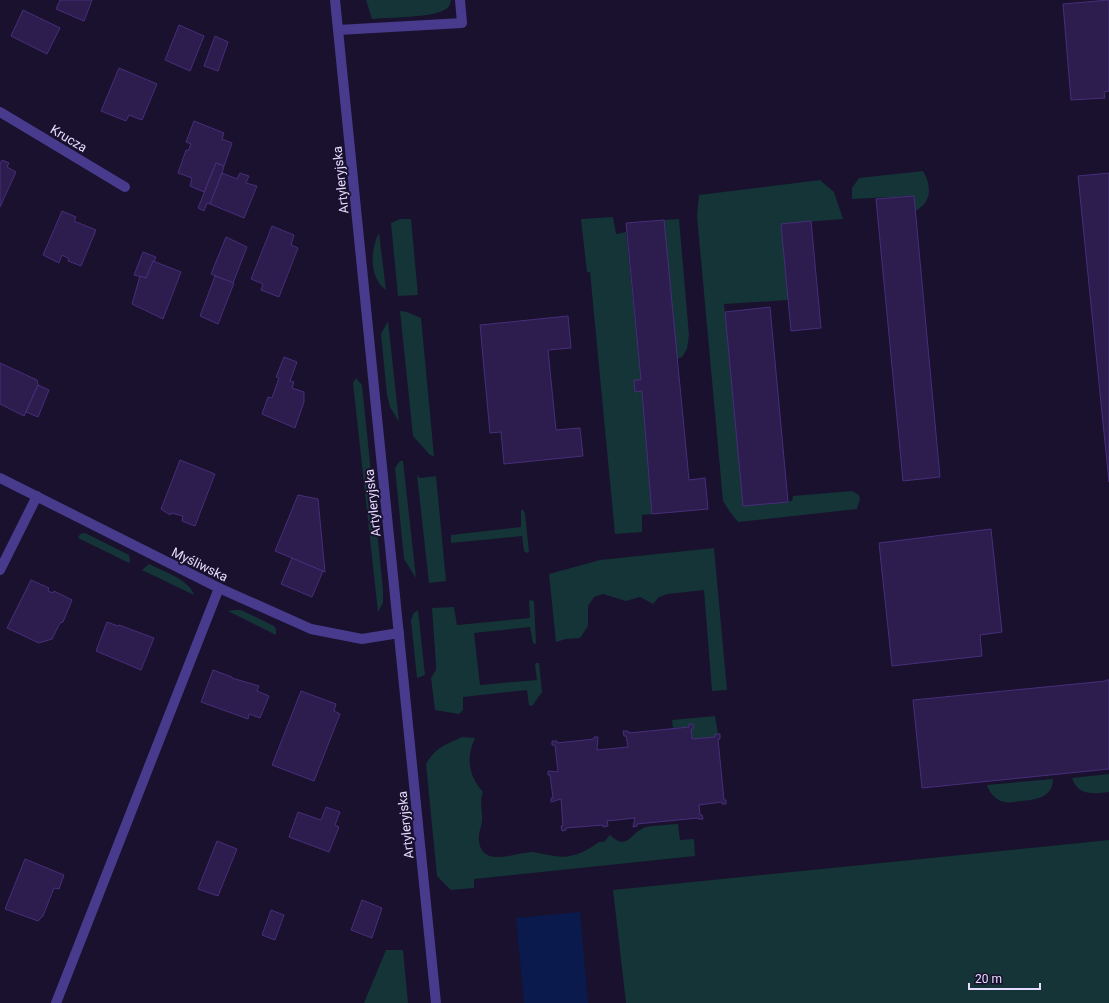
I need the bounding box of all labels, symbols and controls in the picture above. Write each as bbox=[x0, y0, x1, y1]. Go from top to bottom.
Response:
street label: Krucza bbox=[48, 122, 90, 155]
street label: Artyleryjska bbox=[329, 145, 352, 214]
street label: Artyleryjska bbox=[361, 468, 384, 537]
street label: Myśliwska bbox=[169, 544, 230, 584]
street label: Artyleryjska bbox=[394, 790, 417, 859]
scale bar bbox=[969, 965, 1040, 991]
text: 20 m bbox=[975, 972, 1002, 986]

